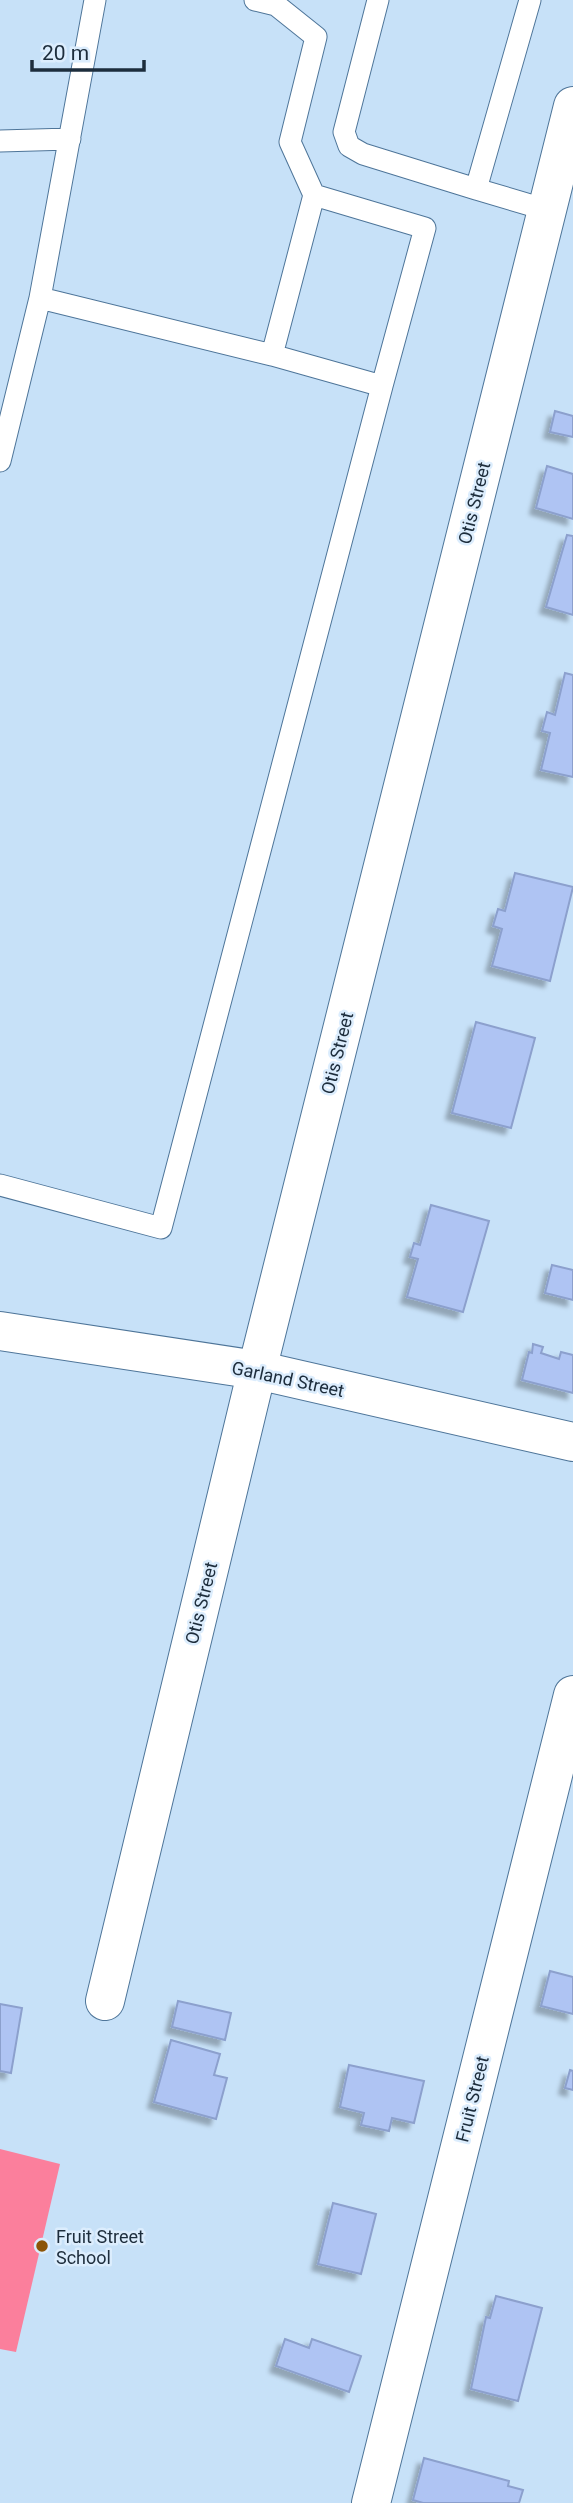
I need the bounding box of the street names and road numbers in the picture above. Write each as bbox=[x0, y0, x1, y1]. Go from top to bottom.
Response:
street label: Otis Street bbox=[454, 460, 494, 546]
street label: Otis Street bbox=[317, 1010, 357, 1096]
street label: Garland Street bbox=[230, 1357, 346, 1401]
street label: Otis Street bbox=[181, 1560, 221, 1646]
street label: Fruit Street bbox=[451, 2054, 493, 2144]

